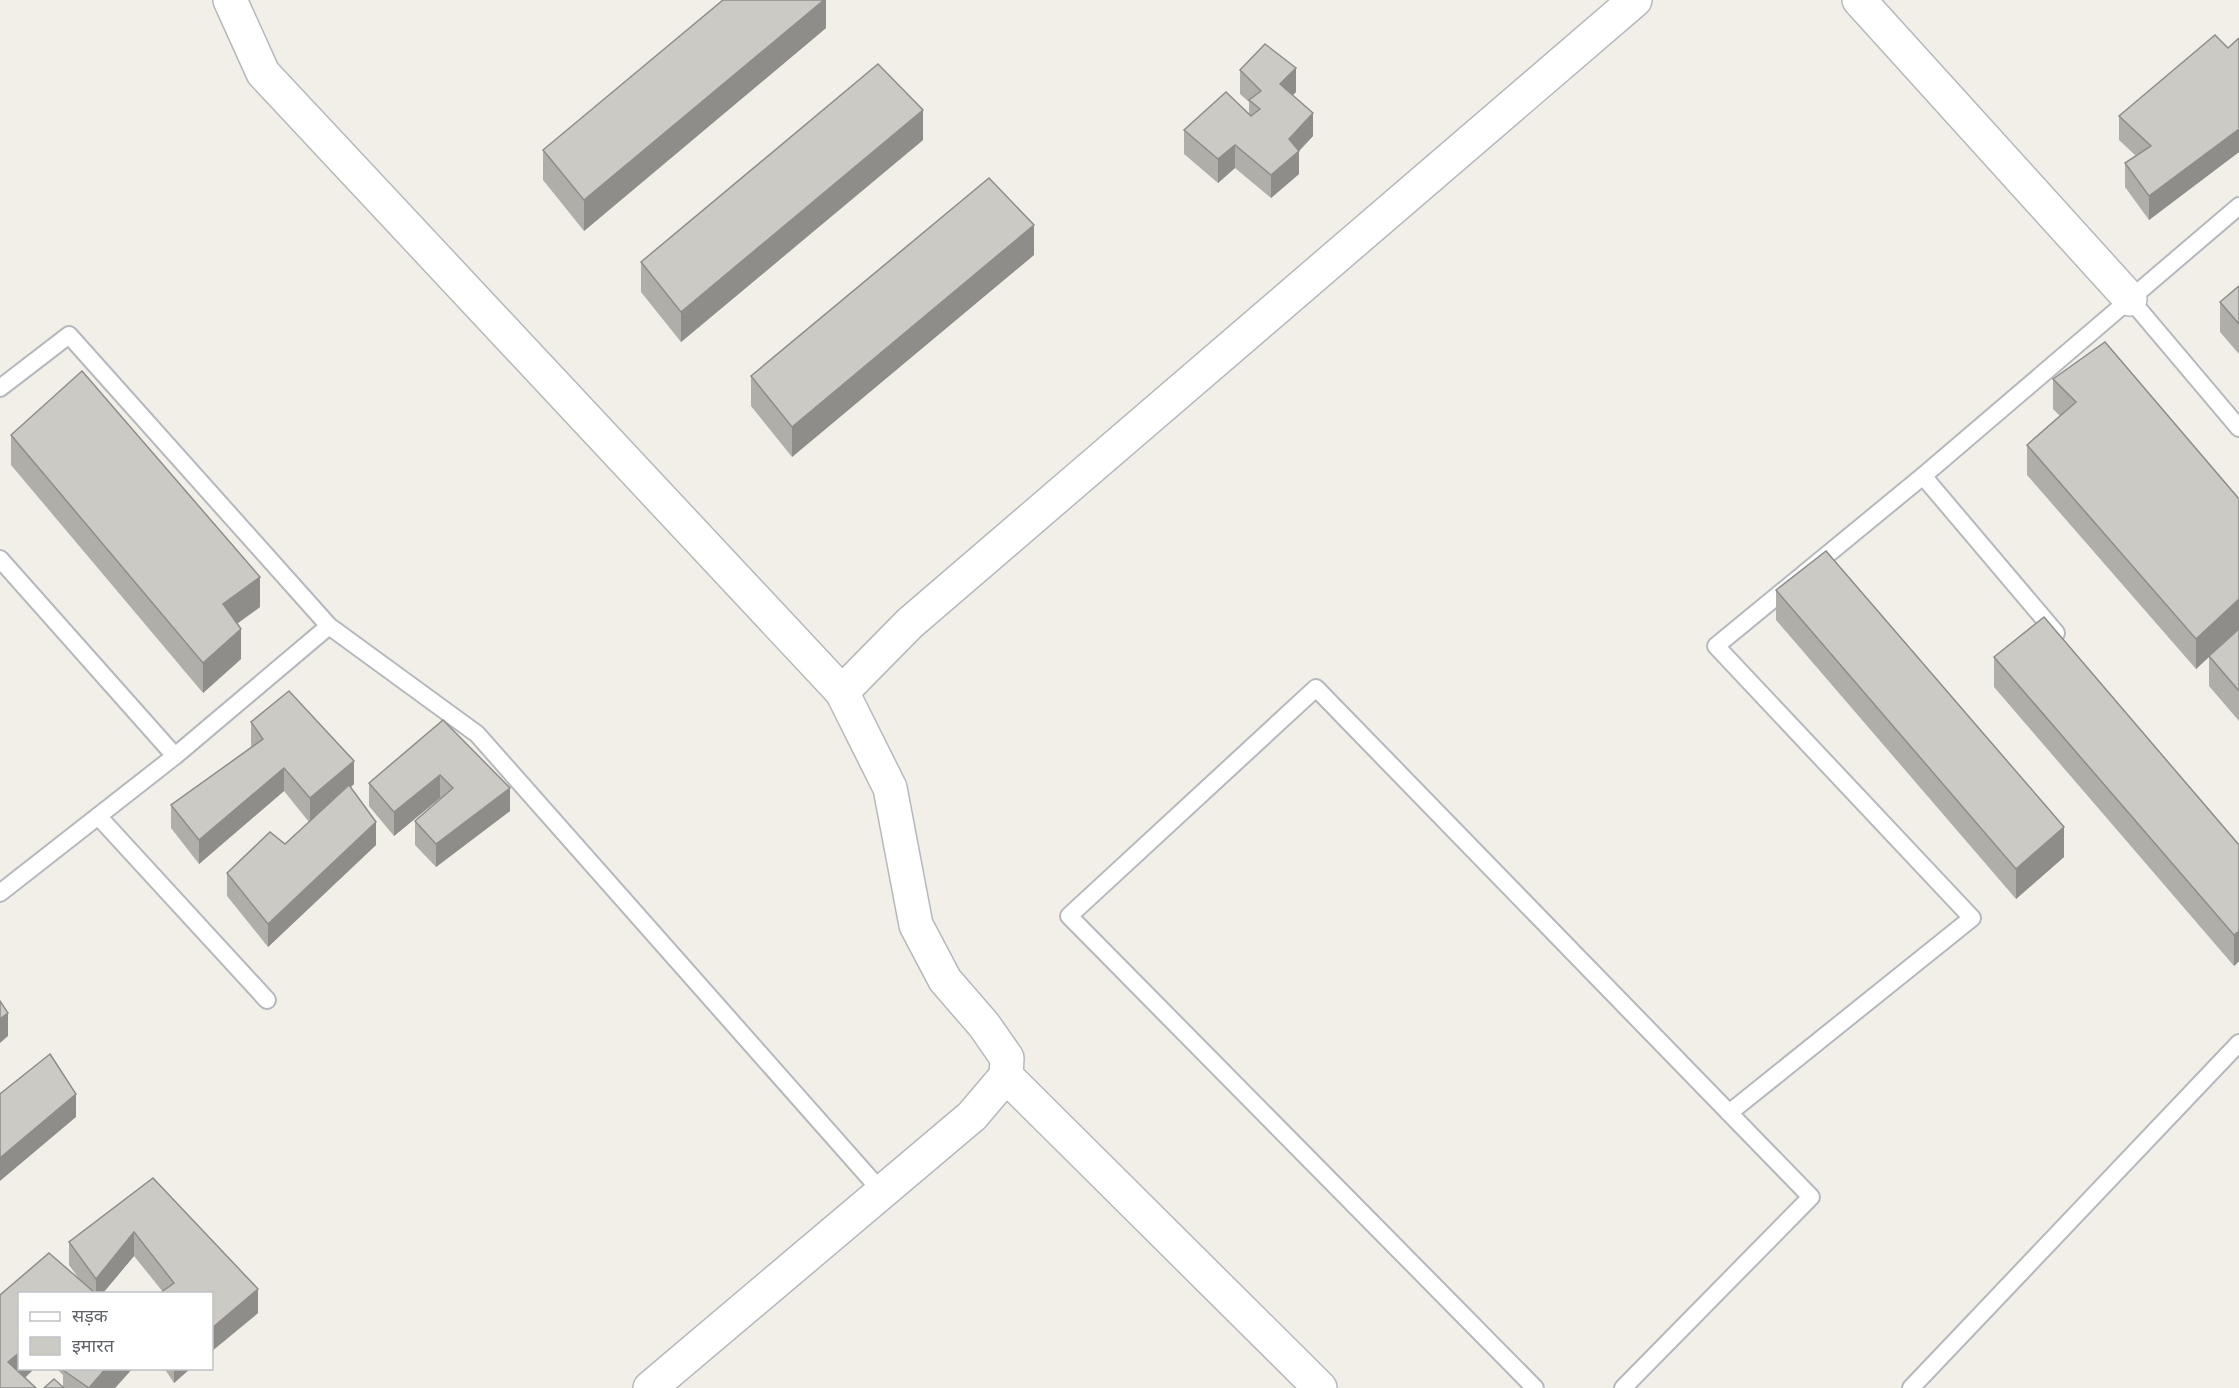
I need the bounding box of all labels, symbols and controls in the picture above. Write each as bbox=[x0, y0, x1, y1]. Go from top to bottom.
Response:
legend bbox=[18, 1292, 213, 1370]
text: सड़क bbox=[72, 1303, 109, 1327]
text: इमारत bbox=[72, 1333, 115, 1357]

